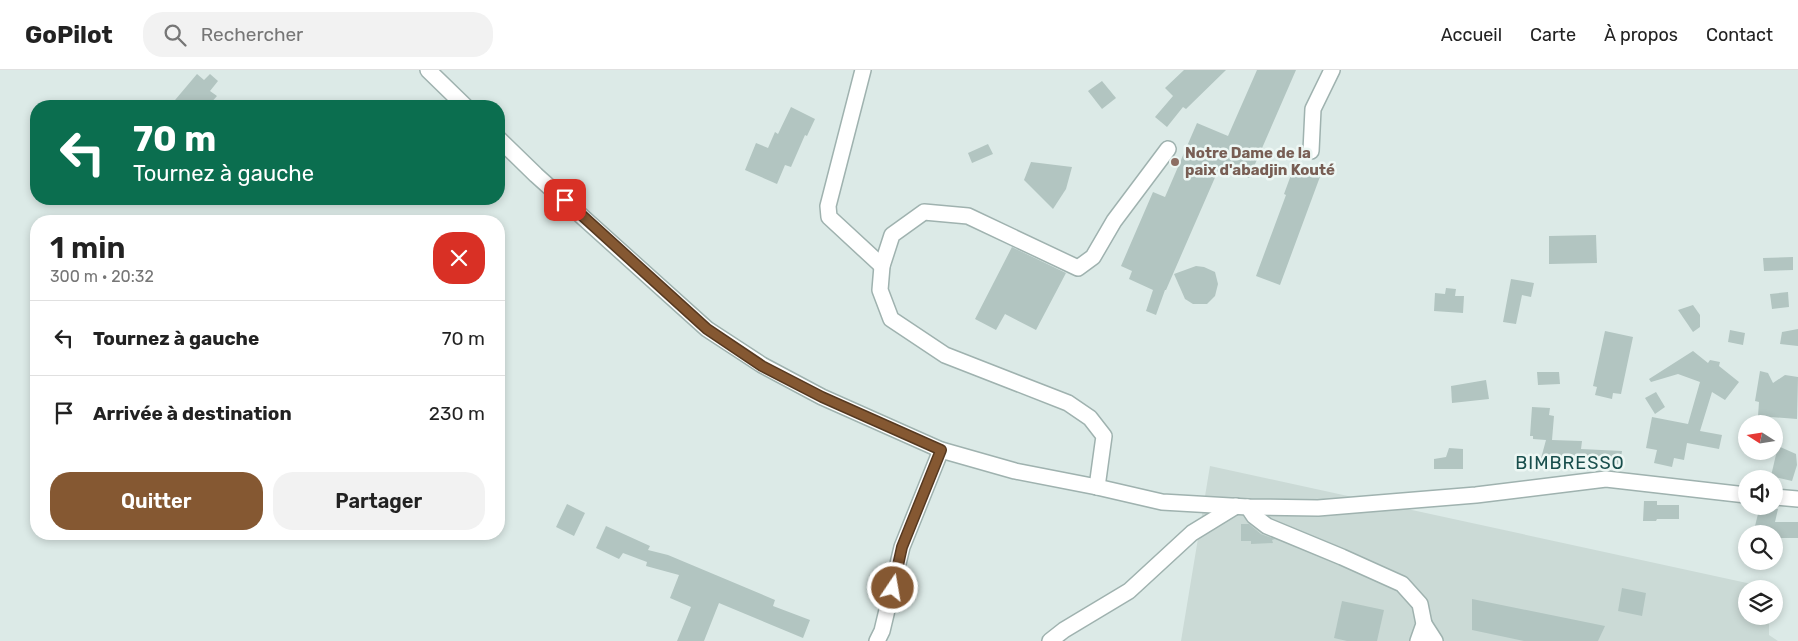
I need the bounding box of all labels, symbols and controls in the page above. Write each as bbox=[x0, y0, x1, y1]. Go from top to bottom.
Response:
search box bbox=[143, 12, 493, 57]
text: GoPilot bbox=[25, 21, 113, 49]
icon: search bbox=[161, 21, 189, 49]
text: Rechercher bbox=[201, 23, 303, 46]
text: Accueil bbox=[1441, 24, 1502, 46]
text: Carte bbox=[1530, 24, 1576, 46]
text: À propos bbox=[1604, 24, 1678, 46]
text: Contact bbox=[1706, 24, 1773, 46]
text: 70 m bbox=[133, 118, 216, 160]
icon: left bbox=[50, 120, 115, 185]
place label: Notre Dame de la paix d'abadjin Kouté bbox=[1185, 144, 1335, 179]
marker: Notre Dame de la paix d'abadjin Kouté bbox=[1169, 156, 1181, 168]
text: Tournez à gauche bbox=[133, 160, 314, 187]
pin bbox=[544, 179, 586, 221]
icon: arrive bbox=[551, 186, 579, 214]
text: 1 min bbox=[50, 230, 125, 266]
button: close bbox=[433, 232, 485, 284]
text: 300 m · 20:32 bbox=[50, 267, 154, 286]
icon: left bbox=[50, 324, 78, 352]
text: Tournez à gauche bbox=[93, 327, 259, 350]
text: 70 m bbox=[442, 327, 485, 350]
icon: arrive bbox=[50, 399, 78, 427]
text: Arrivée à destination bbox=[93, 402, 292, 425]
text: 230 m bbox=[429, 402, 485, 425]
north arrow bbox=[1738, 415, 1782, 460]
map controls bbox=[1738, 415, 1783, 625]
district label: BIMBRESSO bbox=[1515, 452, 1625, 474]
button: sound bbox=[1738, 470, 1783, 515]
button: Quitter bbox=[50, 472, 263, 530]
button: Partager bbox=[273, 472, 485, 530]
button: search bbox=[1738, 525, 1783, 570]
position arrow bbox=[866, 561, 918, 613]
button: layers bbox=[1738, 580, 1783, 625]

